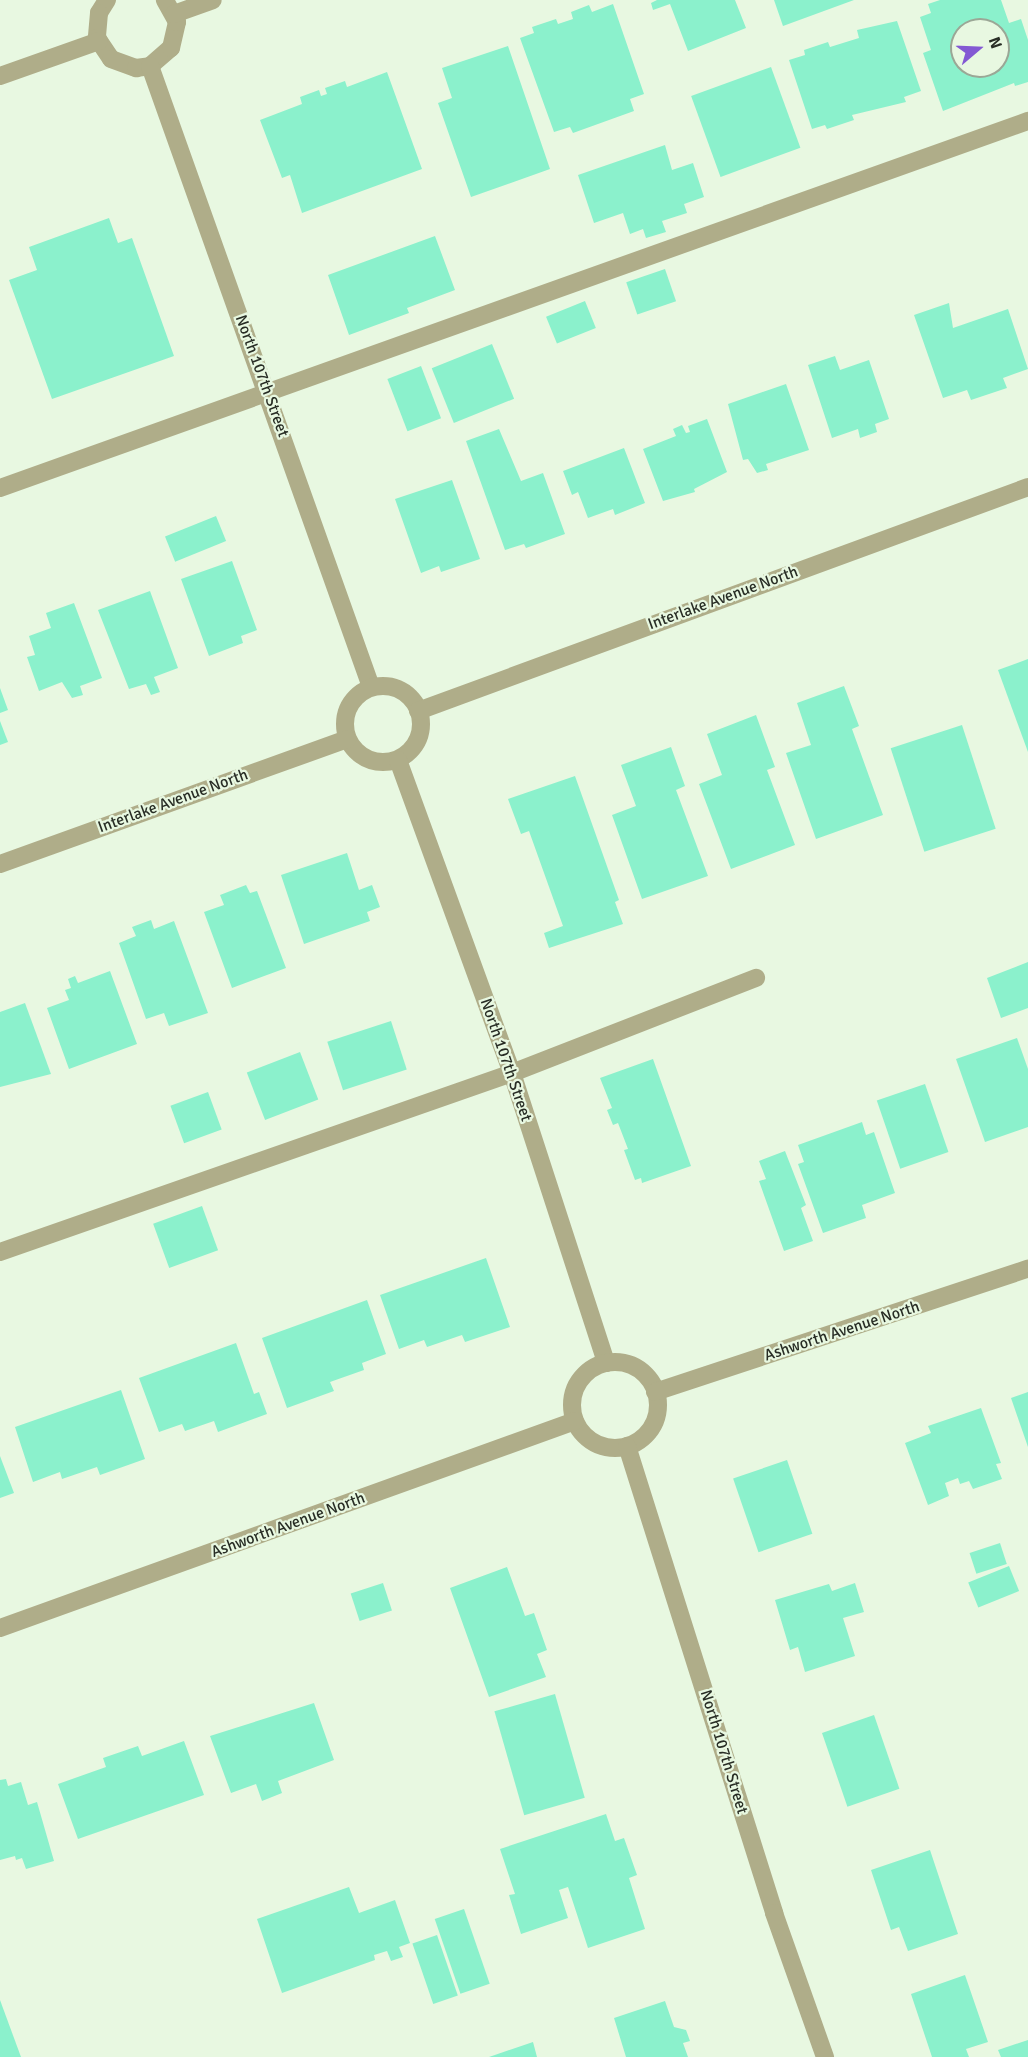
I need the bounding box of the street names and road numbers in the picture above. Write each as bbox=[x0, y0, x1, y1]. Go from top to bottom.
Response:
street label: North 107th Street bbox=[231, 312, 293, 440]
street label: Interlake Avenue North bbox=[645, 562, 801, 634]
street label: Interlake Avenue North bbox=[95, 765, 251, 837]
street label: North 107th Street bbox=[476, 996, 536, 1124]
street label: Ashworth Avenue North bbox=[762, 1297, 922, 1365]
street label: Ashworth Avenue North bbox=[208, 1488, 368, 1562]
street label: North 107th Street bbox=[696, 1688, 752, 1816]

